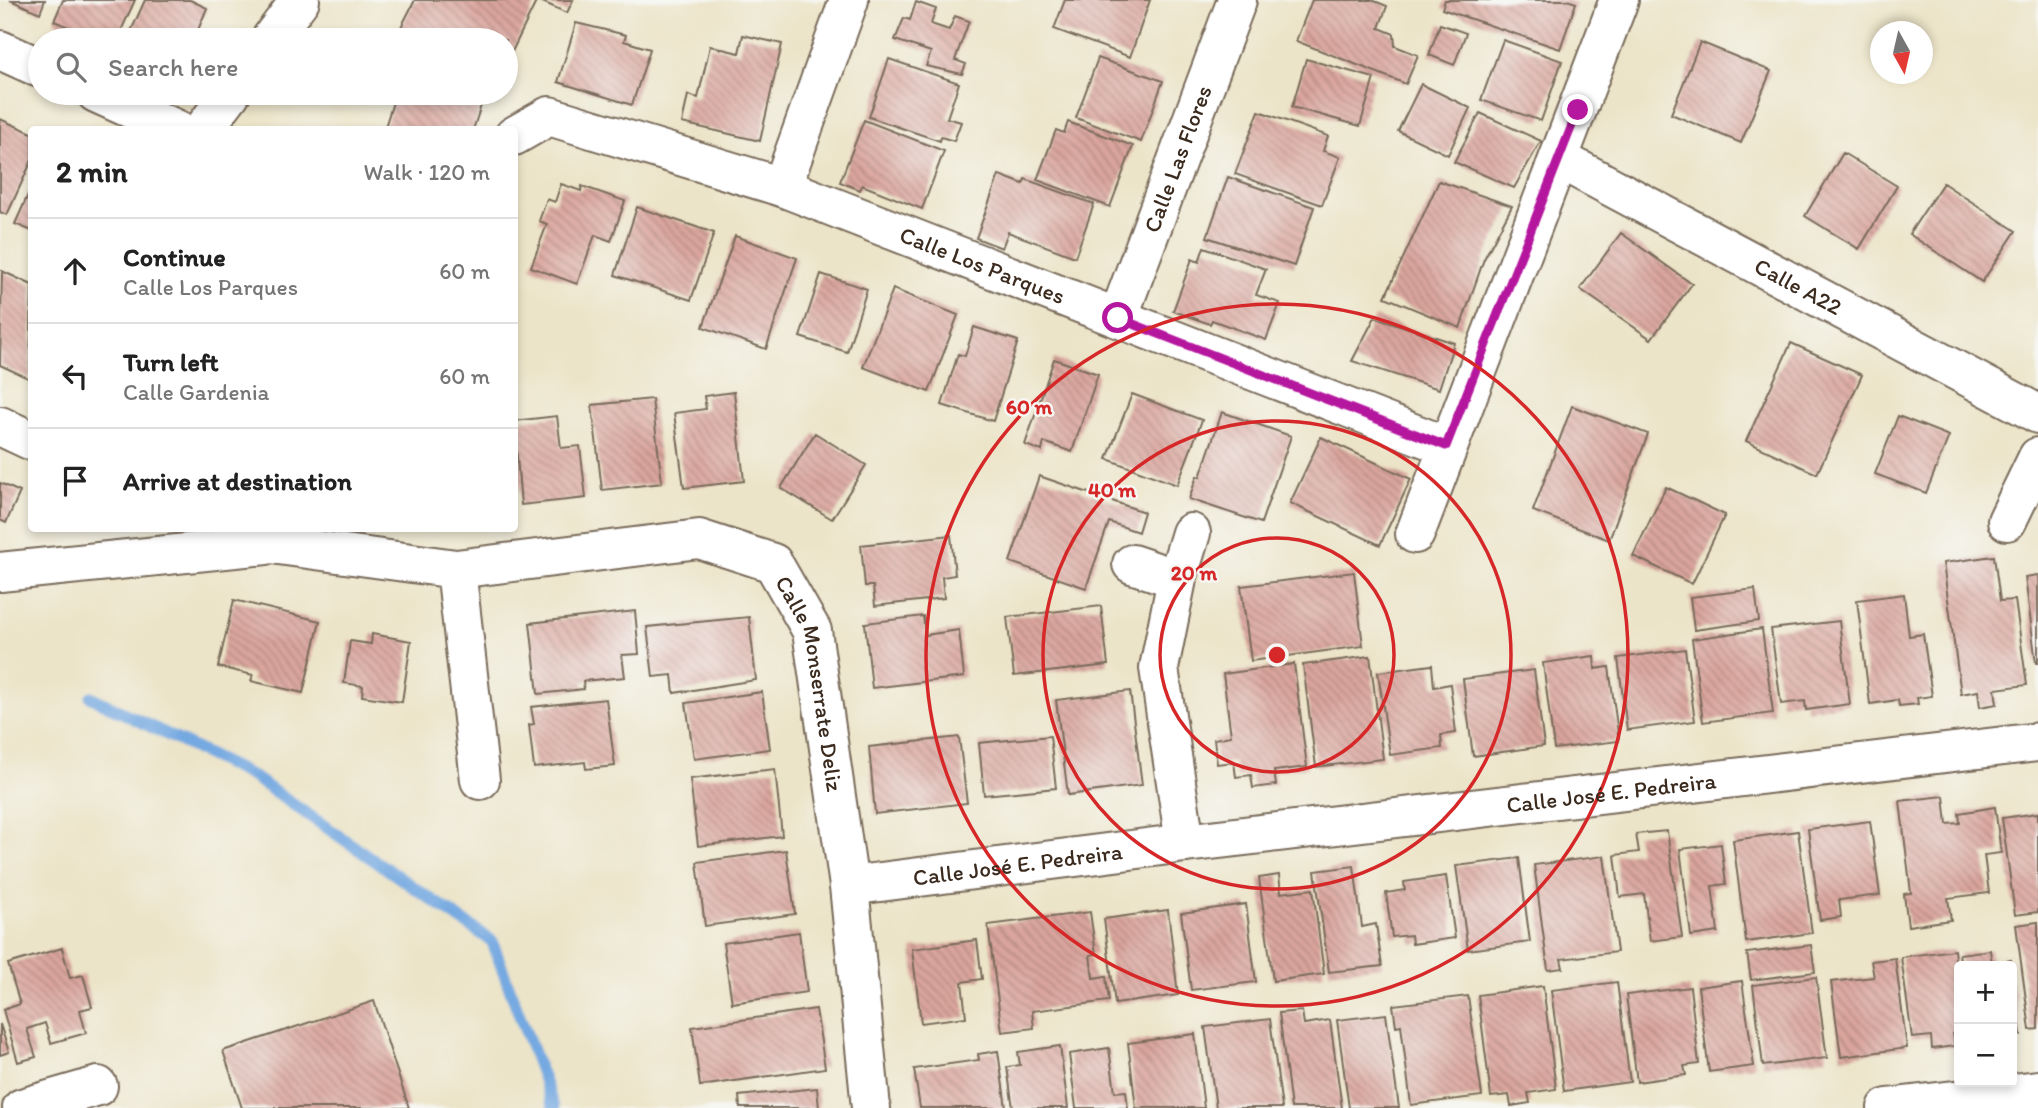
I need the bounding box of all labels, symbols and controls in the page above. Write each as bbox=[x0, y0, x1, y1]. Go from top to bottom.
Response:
north arrow bbox=[1870, 21, 1933, 84]
search box bbox=[28, 28, 518, 105]
icon: search bbox=[52, 48, 90, 86]
text: Search here bbox=[108, 51, 238, 83]
street label: Calle Las Flores bbox=[1137, 81, 1218, 236]
route end bbox=[1562, 94, 1593, 125]
text: 2 min bbox=[56, 153, 127, 190]
text: Walk · 120 m bbox=[364, 158, 490, 186]
street label: Calle Los Parques bbox=[896, 220, 1069, 310]
text: Continue bbox=[123, 241, 226, 273]
icon: ahead bbox=[56, 252, 94, 290]
street label: Calle A22 bbox=[1750, 252, 1847, 321]
text: 60 m bbox=[439, 257, 490, 285]
text: Calle Los Parques bbox=[123, 273, 298, 301]
route start bbox=[1102, 302, 1133, 333]
text: Turn left bbox=[123, 346, 219, 378]
icon: left bbox=[56, 357, 94, 395]
text: 60 m bbox=[439, 362, 490, 390]
text: Calle Gardenia bbox=[123, 378, 269, 406]
text: 60 m bbox=[1006, 394, 1053, 419]
icon: arrive bbox=[56, 462, 94, 500]
text: Arrive at destination bbox=[123, 465, 352, 497]
text: 40 m bbox=[1088, 477, 1136, 502]
text: 20 m bbox=[1171, 560, 1218, 585]
street label: Calle Monserrate Deliz bbox=[769, 571, 849, 794]
centre of rings bbox=[1265, 643, 1289, 667]
street label: Calle José E. Pedreira bbox=[1505, 766, 1718, 819]
street label: Calle José E. Pedreira bbox=[911, 837, 1124, 892]
map controls bbox=[1954, 961, 2017, 1087]
button: + bbox=[1954, 961, 2017, 1024]
button: − bbox=[1954, 1024, 2017, 1087]

